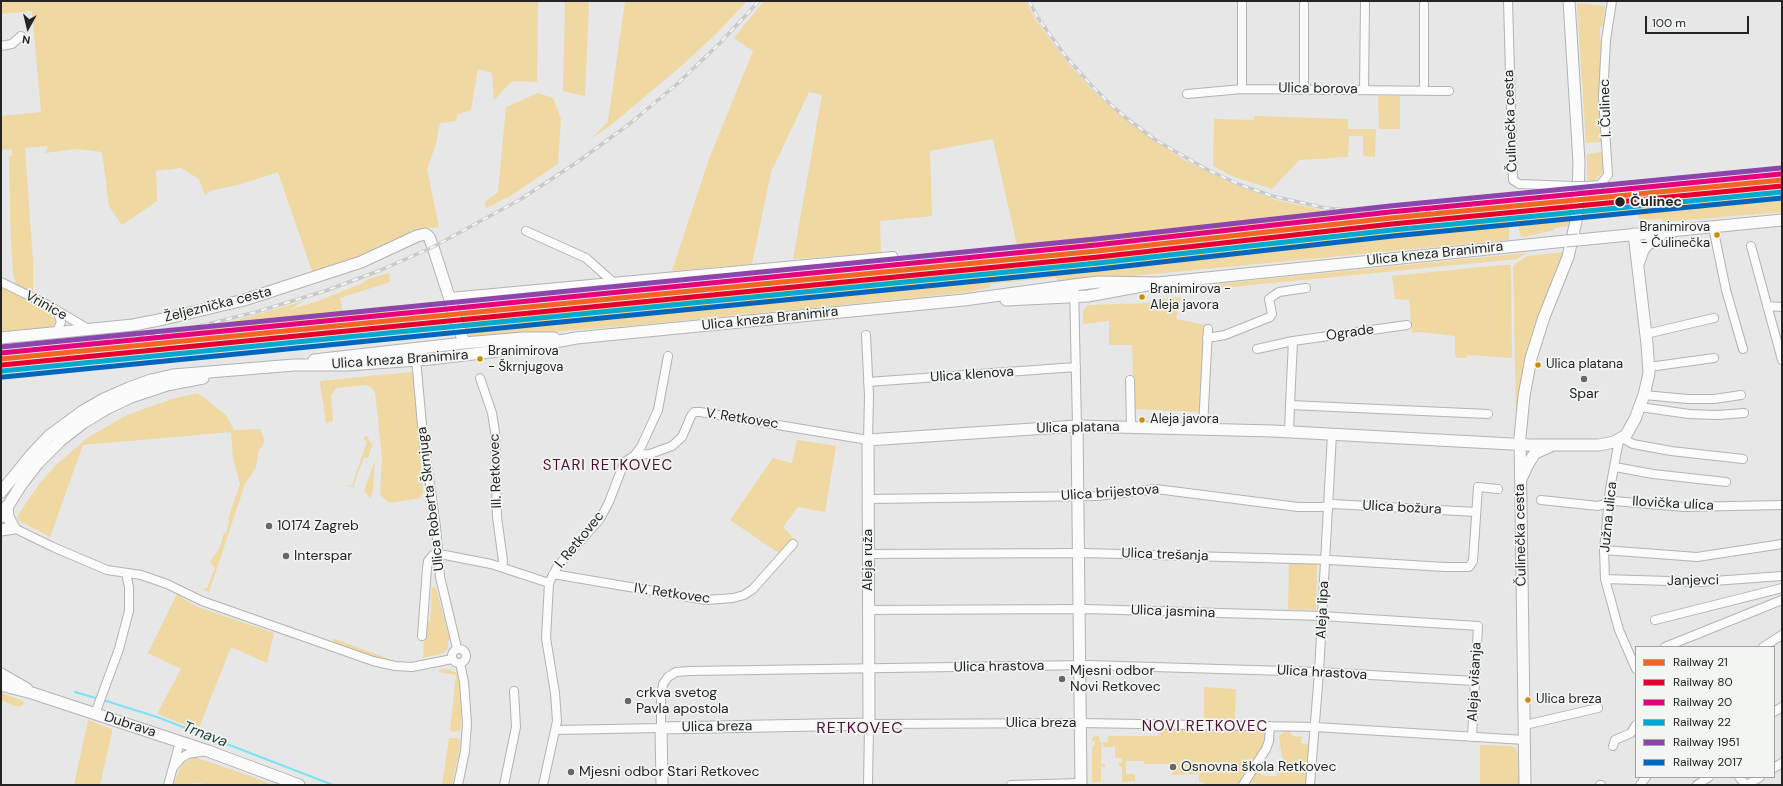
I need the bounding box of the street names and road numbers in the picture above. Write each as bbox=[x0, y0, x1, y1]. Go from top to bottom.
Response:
street label: Čulinečka cesta bbox=[1501, 69, 1521, 173]
street label: I. Čulinec bbox=[1597, 79, 1615, 137]
street label: Ulica borova bbox=[1278, 80, 1358, 98]
street label: Ulica kneza Branimira bbox=[1366, 238, 1504, 270]
street label: Željeznička cesta bbox=[163, 284, 273, 326]
street label: Vrinice bbox=[22, 288, 70, 324]
street label: Ulica kneza Branimira bbox=[701, 303, 839, 335]
street label: Ograde bbox=[1325, 321, 1375, 345]
street label: Ulica kneza Branimira bbox=[331, 347, 469, 373]
street label: Ulica klenova bbox=[930, 364, 1014, 386]
street label: V. Retkovec bbox=[704, 405, 780, 433]
street label: Ulica platana bbox=[1036, 419, 1120, 437]
street label: Ulica Roberta Škrnjuga bbox=[414, 426, 448, 572]
street label: III. Retkovec bbox=[486, 433, 506, 509]
street label: Ulica brijestova bbox=[1060, 481, 1160, 505]
street label: Južna ulica bbox=[1597, 481, 1621, 553]
street label: Čulinečka cesta bbox=[1512, 484, 1530, 586]
street label: Ilovička ulica bbox=[1632, 493, 1714, 515]
street label: Ulica božura bbox=[1362, 498, 1442, 518]
street label: I. Retkovec bbox=[552, 508, 608, 572]
street label: Aleja ruža bbox=[860, 529, 876, 591]
street label: Ulica trešanja bbox=[1121, 545, 1209, 565]
street label: Janjevci bbox=[1667, 572, 1719, 590]
street label: IV. Retkovec bbox=[633, 580, 711, 608]
street label: Aleja lipa bbox=[1313, 581, 1333, 639]
street label: Ulica jasmina bbox=[1130, 602, 1216, 622]
street label: Aleja višanja bbox=[1465, 642, 1485, 722]
street label: Ulica hrastova bbox=[954, 658, 1044, 676]
street label: Ulica hrastova bbox=[1276, 662, 1368, 684]
street label: Dubrava bbox=[102, 709, 158, 741]
street label: Ulica breza bbox=[1006, 715, 1076, 731]
street label: Ulica breza bbox=[682, 718, 752, 736]

